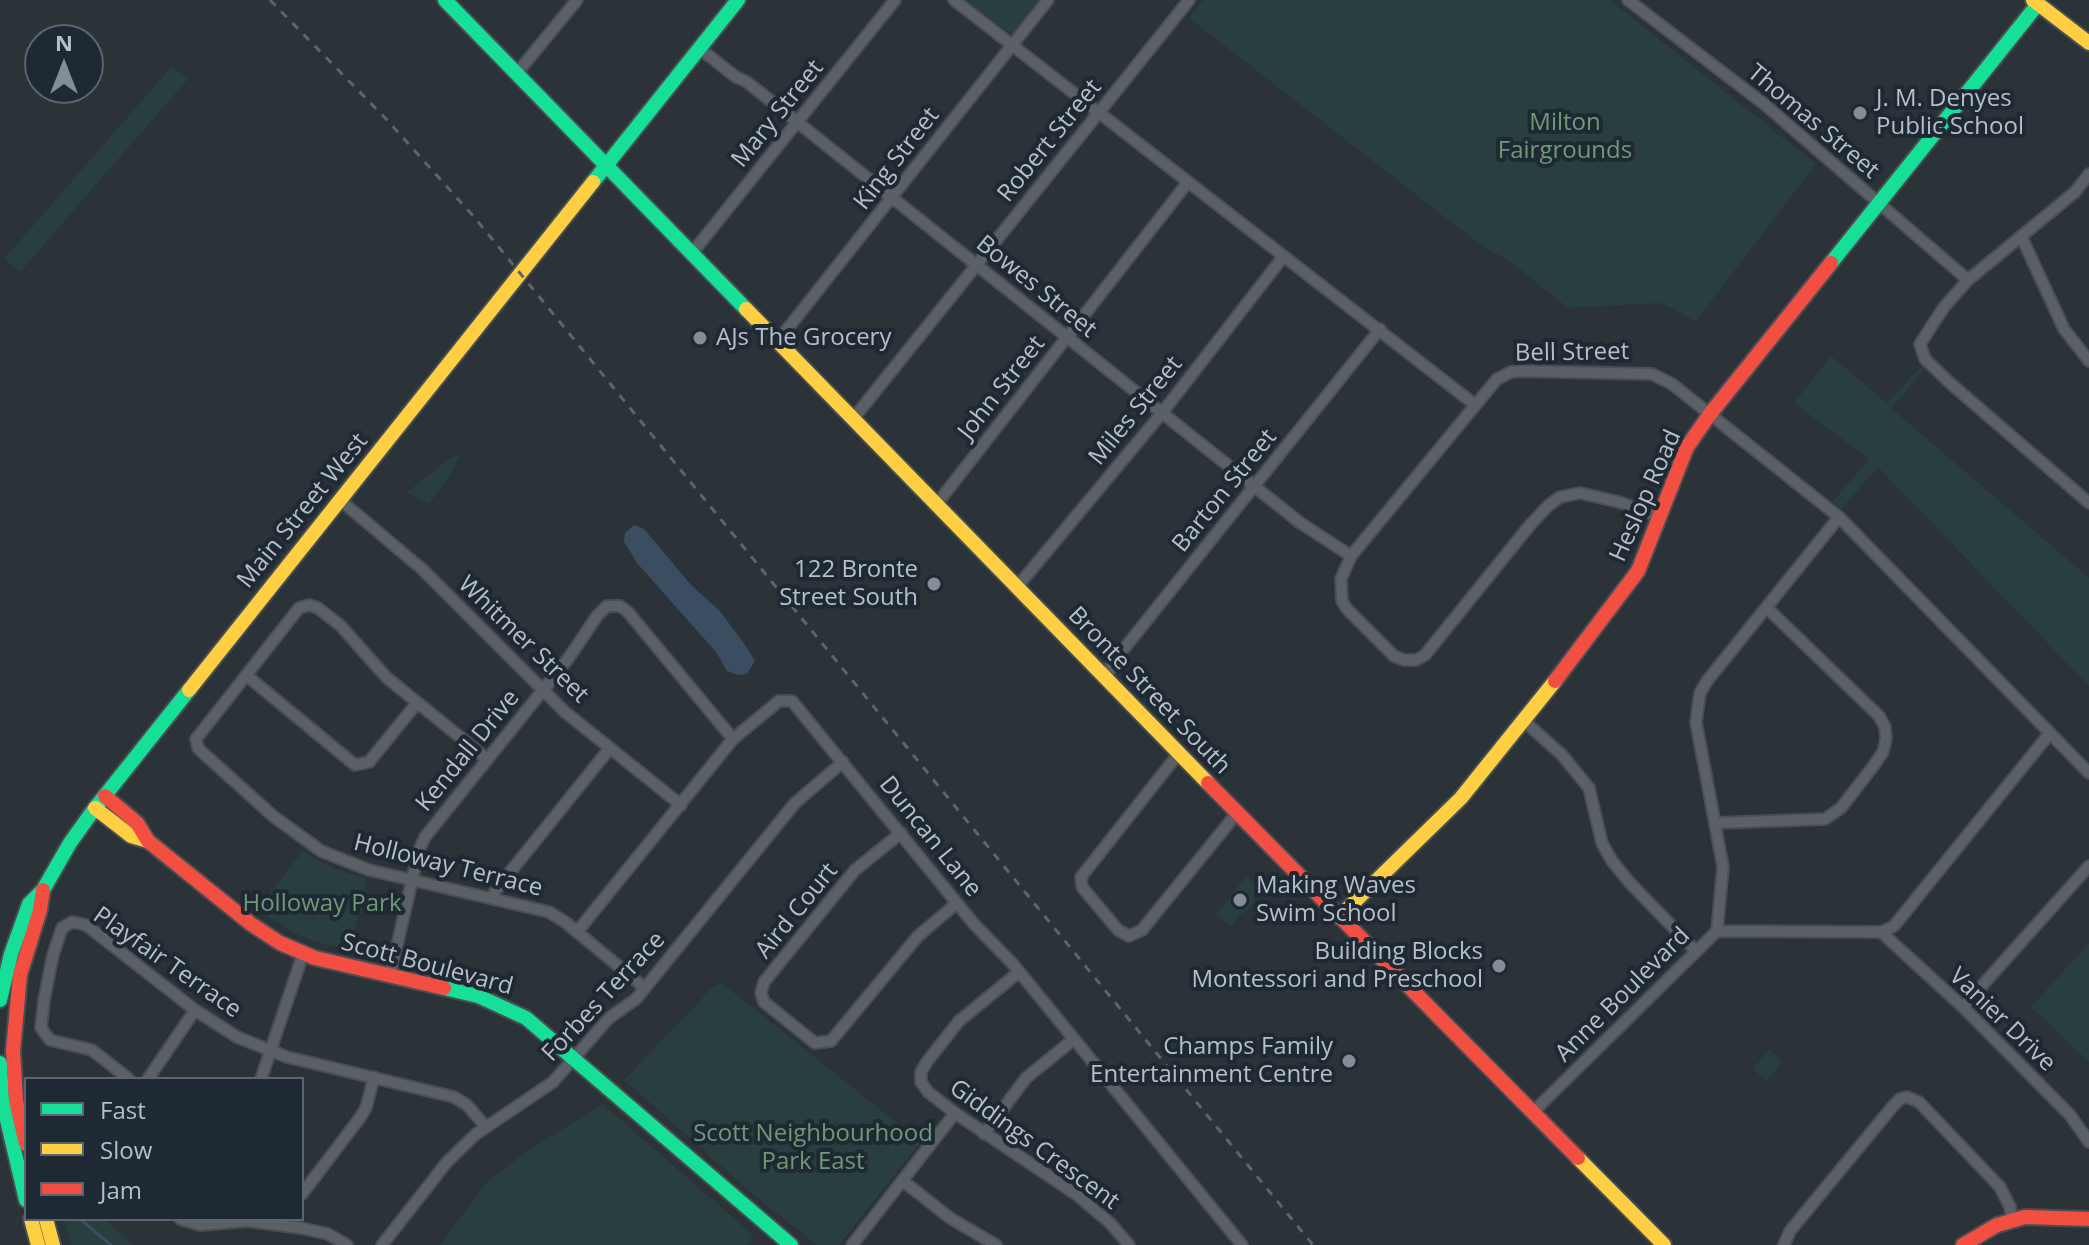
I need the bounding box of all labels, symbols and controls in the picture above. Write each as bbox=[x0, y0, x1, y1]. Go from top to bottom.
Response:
north arrow bbox=[24, 24, 104, 104]
text: N bbox=[55, 27, 73, 57]
street label: Mary Street bbox=[726, 54, 830, 174]
street label: Thomas Street bbox=[1741, 59, 1885, 185]
street label: Robert Street bbox=[992, 74, 1108, 208]
place label: J. M. Denyes Public School bbox=[1876, 85, 2024, 141]
street label: King Street bbox=[848, 102, 946, 216]
marker: J. M. Denyes Public School bbox=[1851, 104, 1869, 122]
park label: Milton Fairgrounds bbox=[1498, 109, 1632, 165]
street label: Bowes Street bbox=[970, 230, 1102, 344]
place label: AJs The Grocery bbox=[716, 324, 891, 352]
marker: AJs The Grocery bbox=[691, 329, 709, 347]
street label: John Street bbox=[953, 330, 1051, 446]
street label: Bell Street bbox=[1515, 338, 1629, 368]
street label: Miles Street bbox=[1083, 351, 1189, 471]
street label: Barton Street bbox=[1167, 424, 1283, 558]
street label: Heslop Road bbox=[1604, 426, 1688, 566]
street label: Main Street West bbox=[232, 428, 374, 594]
place label: 122 Bronte Street South bbox=[779, 556, 918, 612]
street label: Whitmer Street bbox=[452, 571, 594, 709]
marker: 122 Bronte Street South bbox=[925, 575, 943, 593]
street label: Bronte Street South bbox=[1062, 601, 1236, 781]
street label: Kendall Drive bbox=[410, 684, 526, 818]
street label: Duncan Lane bbox=[873, 771, 987, 903]
street label: Holloway Terrace bbox=[351, 829, 545, 903]
street label: Aird Court bbox=[750, 857, 844, 965]
place label: Making Waves Swim School bbox=[1256, 872, 1416, 928]
park label: Holloway Park bbox=[242, 890, 402, 918]
marker: Making Waves Swim School bbox=[1231, 891, 1249, 909]
street label: Playfair Terrace bbox=[87, 901, 247, 1025]
street label: Anne Boulevard bbox=[1550, 922, 1696, 1068]
street label: Forbes Terrace bbox=[536, 926, 672, 1068]
street label: Scott Boulevard bbox=[338, 928, 516, 1002]
place label: Building Blocks Montessori and Preschool bbox=[1192, 938, 1483, 994]
marker: Building Blocks Montessori and Preschool bbox=[1490, 957, 1508, 975]
street label: Vanier Drive bbox=[1943, 962, 2061, 1078]
place label: Champs Family Entertainment Centre bbox=[1090, 1033, 1333, 1089]
marker: Champs Family Entertainment Centre bbox=[1340, 1052, 1358, 1070]
street label: Giddings Crescent bbox=[944, 1074, 1124, 1216]
legend bbox=[24, 1077, 304, 1221]
text: Fast bbox=[100, 1093, 146, 1126]
park label: Scott Neighbourhood Park East bbox=[693, 1120, 933, 1176]
text: Slow bbox=[100, 1133, 152, 1166]
text: Jam bbox=[100, 1173, 142, 1206]

